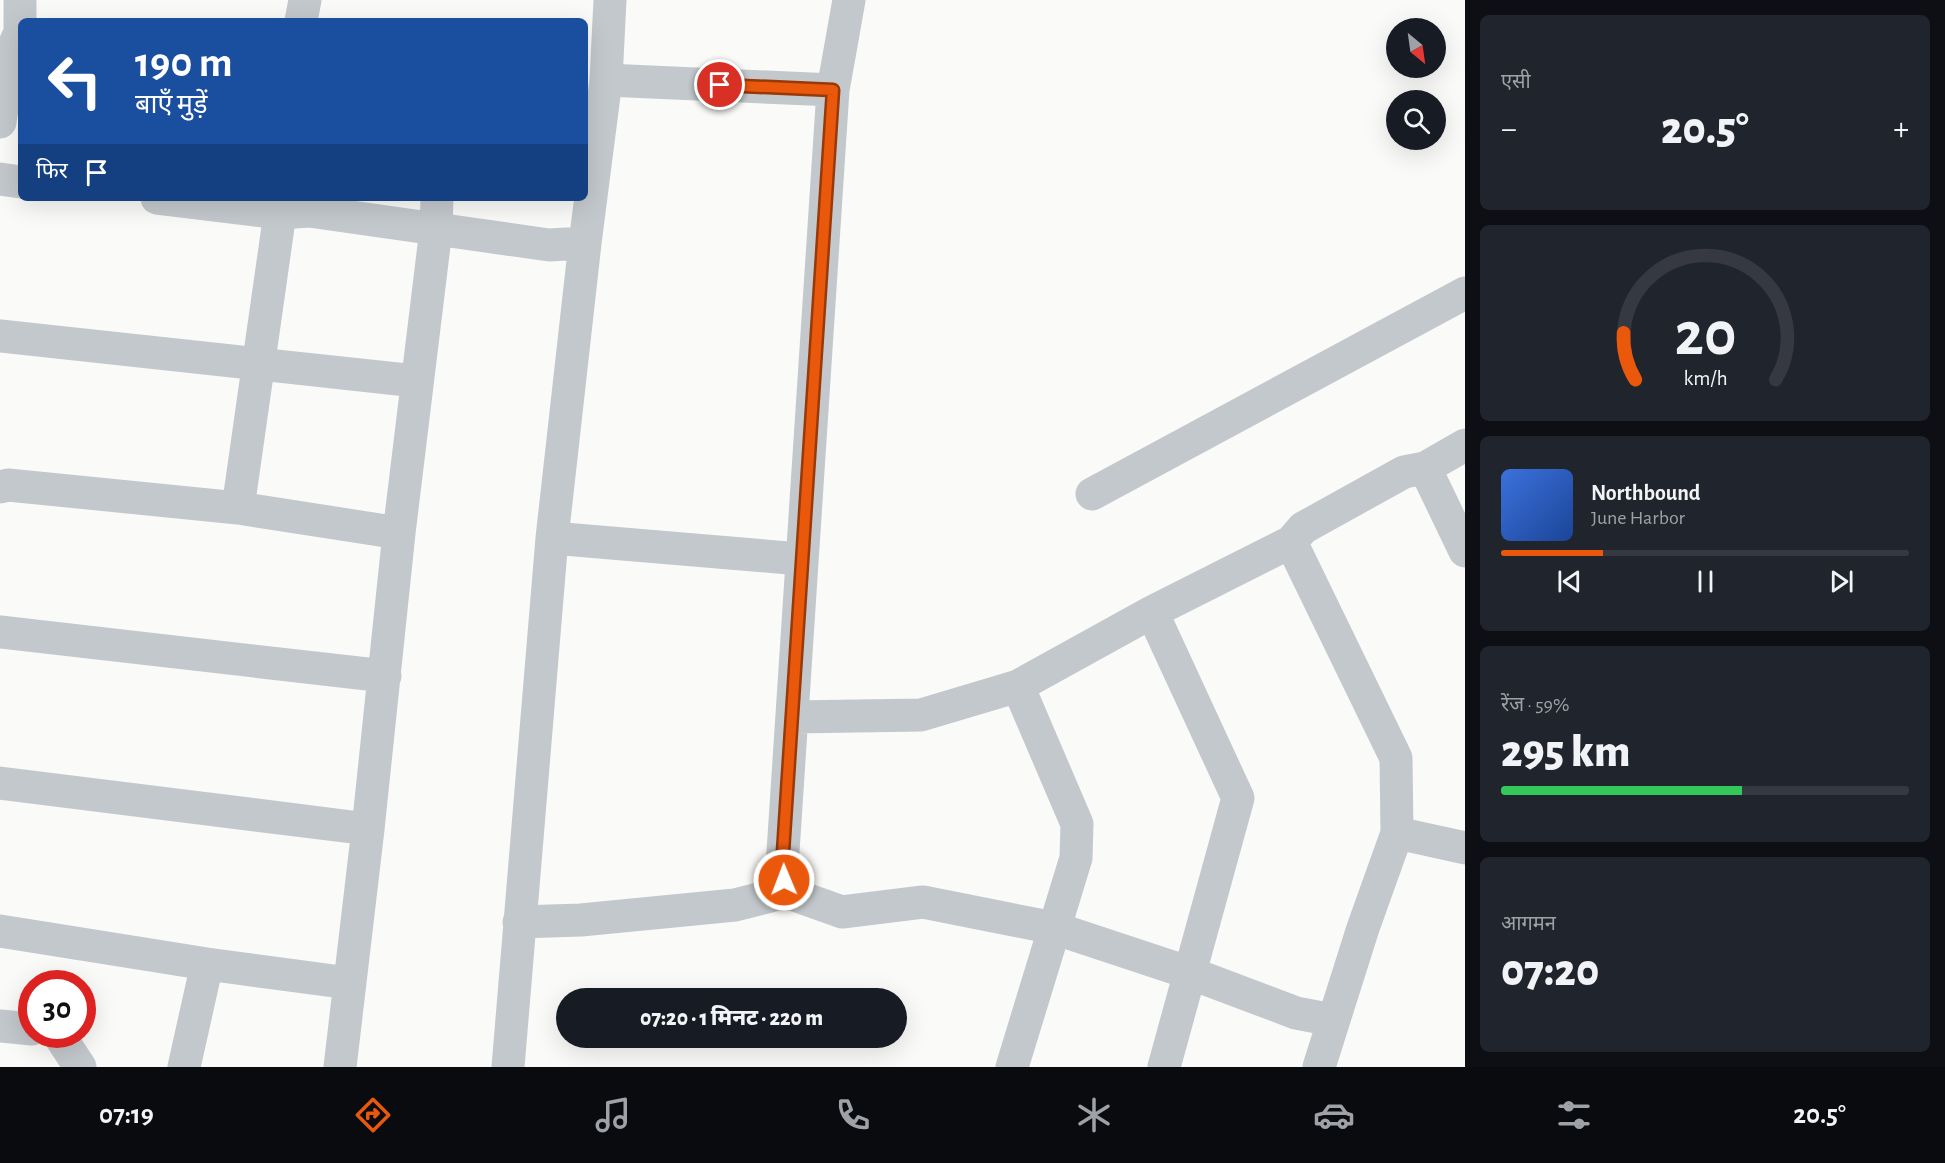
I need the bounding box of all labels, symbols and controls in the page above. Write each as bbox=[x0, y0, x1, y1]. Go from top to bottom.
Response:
north arrow bbox=[1386, 18, 1446, 78]
map controls bbox=[1386, 18, 1446, 150]
icon: left bbox=[36, 42, 114, 120]
text: 190 m bbox=[135, 42, 233, 84]
pin bbox=[694, 59, 745, 110]
icon: arrive bbox=[703, 68, 736, 101]
text: एसी bbox=[1501, 72, 1531, 92]
button: search bbox=[1386, 90, 1446, 150]
text: बाएँ मुड़ें bbox=[135, 91, 207, 118]
text: 20.5° bbox=[1661, 107, 1749, 152]
text: − bbox=[1501, 113, 1517, 146]
text: + bbox=[1893, 113, 1909, 146]
icon: arrive bbox=[80, 156, 113, 189]
text: फिर bbox=[36, 160, 68, 182]
text: 20 bbox=[1674, 304, 1736, 366]
text: km/h bbox=[1683, 369, 1727, 390]
text: Northbound bbox=[1591, 482, 1700, 504]
text: June Harbor bbox=[1591, 508, 1685, 528]
icon: previous bbox=[1553, 565, 1586, 598]
icon: pause bbox=[1689, 565, 1722, 598]
icon: next bbox=[1825, 565, 1858, 598]
text: रेंज · 59% bbox=[1501, 695, 1569, 715]
text: 295 km bbox=[1501, 730, 1630, 775]
position arrow bbox=[752, 848, 816, 912]
text: आगमन bbox=[1501, 914, 1556, 934]
text: 07:20 bbox=[1501, 949, 1599, 994]
speed limit sign: 30 bbox=[18, 970, 96, 1048]
text: 07:20 · 1 मिनट · 220 m bbox=[640, 1007, 823, 1029]
icon: directions bbox=[352, 1094, 394, 1136]
icon: music bbox=[592, 1094, 634, 1136]
icon: phone bbox=[832, 1094, 874, 1136]
icon: climate bbox=[1073, 1094, 1115, 1136]
icon: car bbox=[1313, 1094, 1355, 1136]
icon: filters bbox=[1553, 1094, 1595, 1136]
text: 07:19 bbox=[99, 1101, 154, 1128]
text: 20.5° bbox=[1793, 1101, 1846, 1128]

